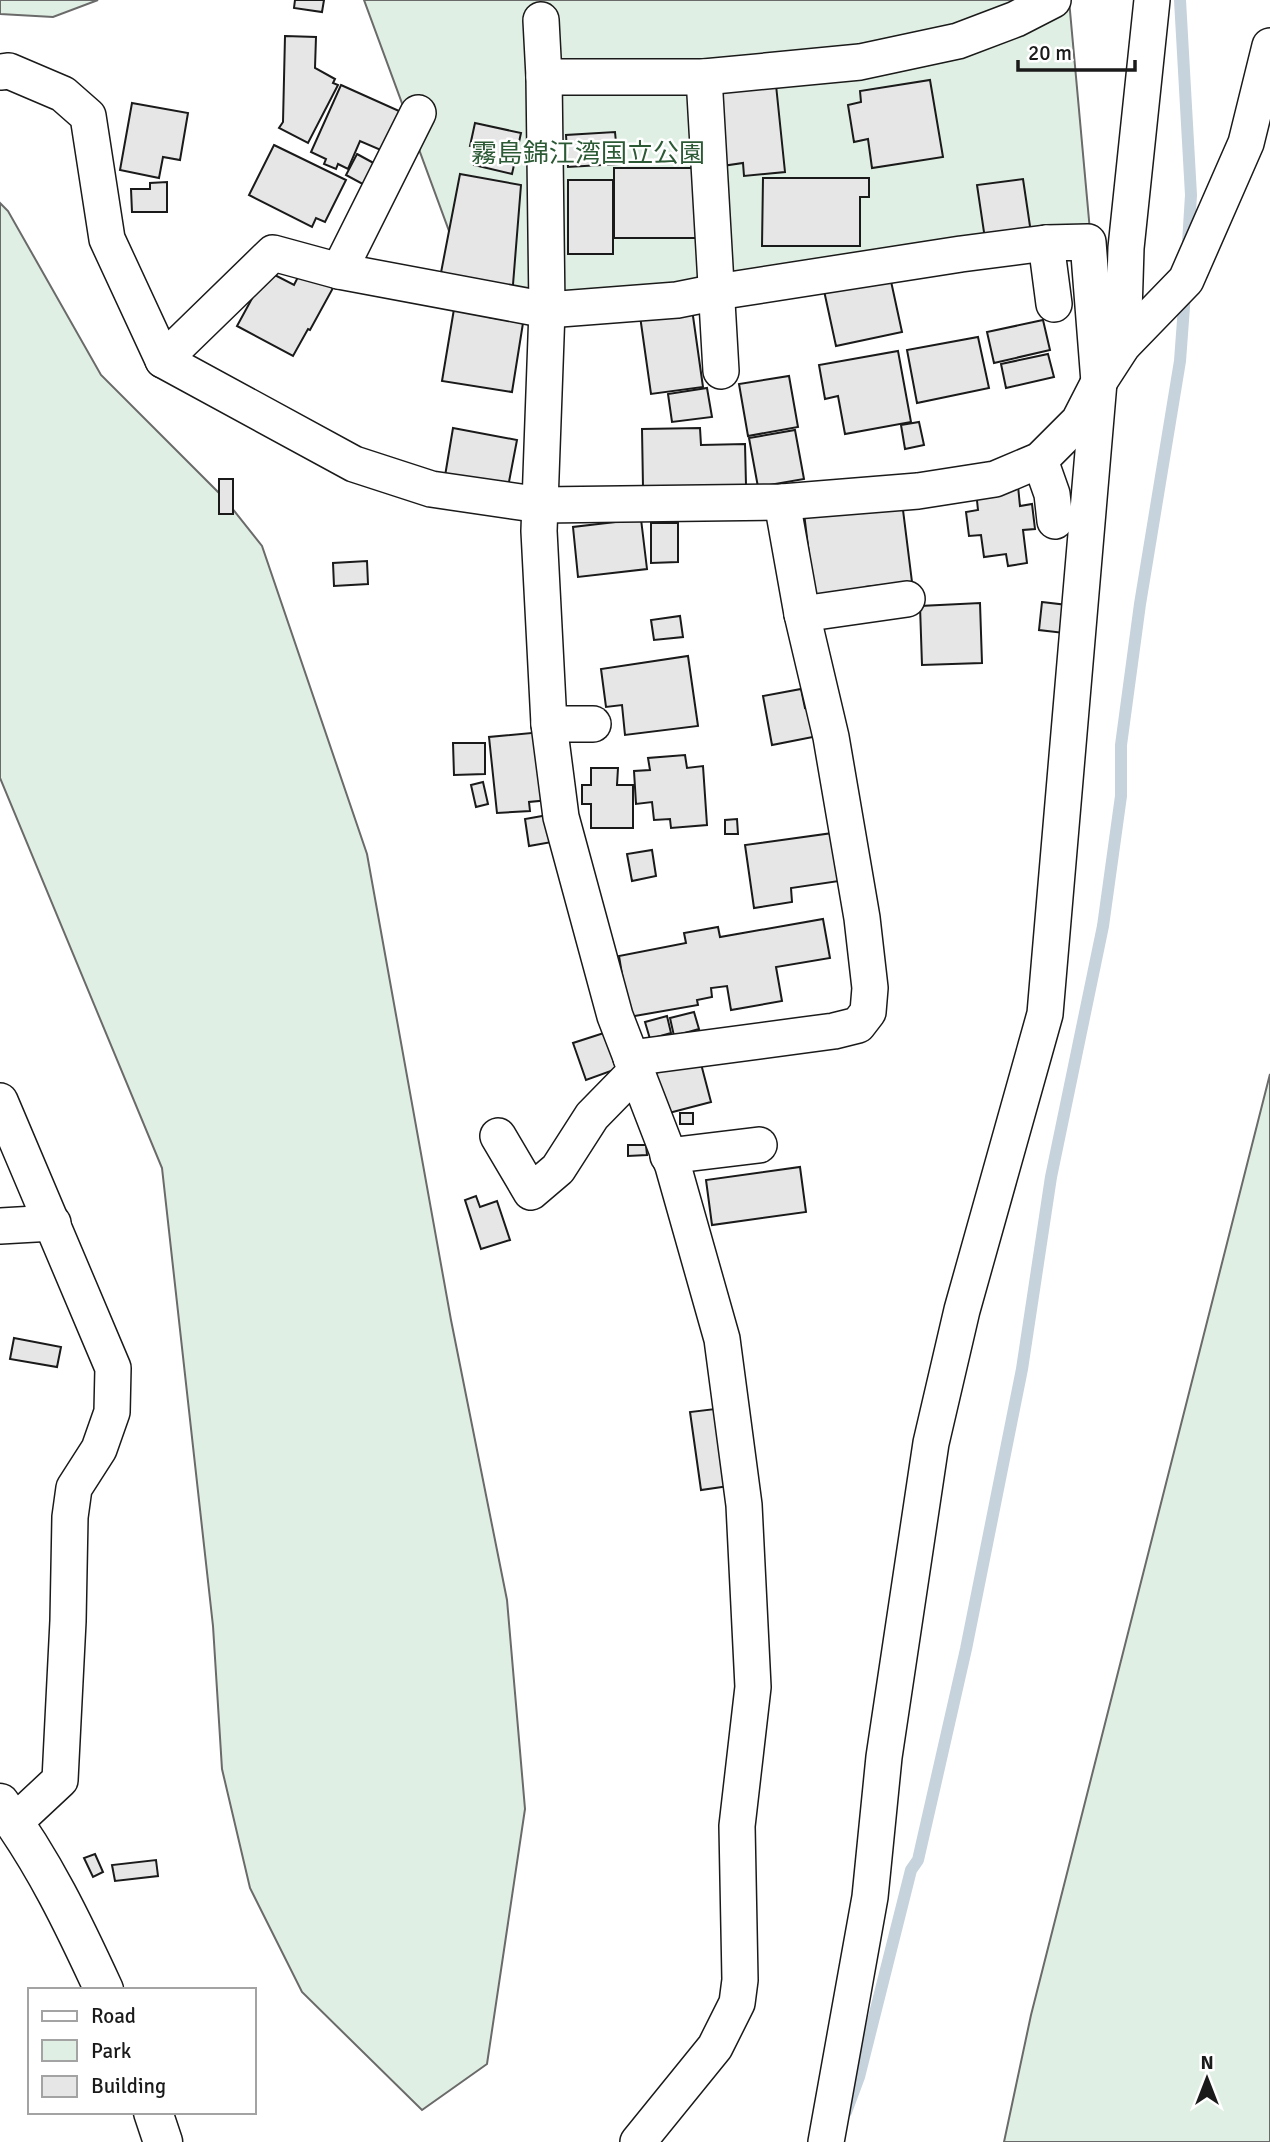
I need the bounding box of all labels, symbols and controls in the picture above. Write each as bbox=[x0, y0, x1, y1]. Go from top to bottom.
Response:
scale bar bbox=[1018, 28, 1135, 72]
text: 20 m bbox=[1028, 40, 1072, 66]
park label: 霧島錦江湾国立公園 bbox=[471, 138, 705, 170]
legend bbox=[28, 1988, 256, 2114]
text: Road bbox=[91, 2003, 136, 2029]
text: Park bbox=[91, 2038, 132, 2064]
north arrow bbox=[1172, 2044, 1242, 2114]
text: N bbox=[1200, 2051, 1214, 2075]
text: Building bbox=[91, 2073, 166, 2099]

